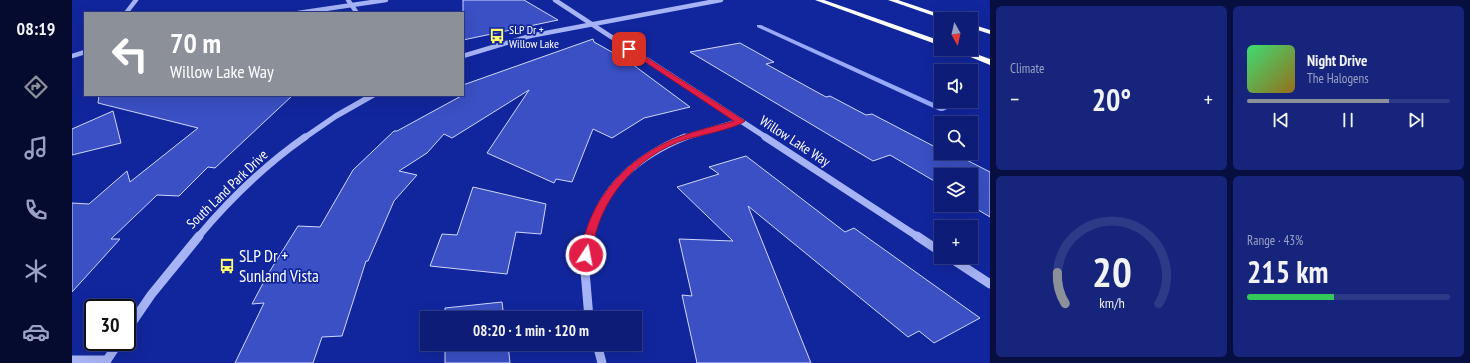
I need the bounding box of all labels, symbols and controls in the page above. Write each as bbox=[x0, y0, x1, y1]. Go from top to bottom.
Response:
north arrow bbox=[934, 12, 978, 56]
map controls bbox=[934, 12, 978, 264]
text: 08:19 bbox=[17, 17, 55, 40]
place label: SLP Dr + Willow Lake bbox=[509, 22, 559, 51]
text: 70 m bbox=[170, 24, 221, 61]
bus stop icon: SLP Dr + Willow Lake bbox=[488, 27, 506, 45]
icon: left bbox=[104, 28, 156, 80]
pin bbox=[612, 32, 646, 66]
icon: arrive bbox=[618, 38, 640, 60]
text: Night Drive bbox=[1307, 51, 1367, 70]
text: Willow Lake Way bbox=[170, 60, 274, 83]
text: Climate bbox=[1010, 60, 1044, 77]
button: sound bbox=[934, 64, 978, 108]
text: The Halogens bbox=[1307, 70, 1369, 87]
icon: directions bbox=[22, 73, 50, 101]
text: 20° bbox=[1092, 80, 1131, 119]
text: − bbox=[1010, 85, 1019, 113]
text: + bbox=[1204, 85, 1213, 113]
icon: previous bbox=[1270, 109, 1292, 131]
icon: pause bbox=[1337, 109, 1359, 131]
icon: next bbox=[1405, 109, 1427, 131]
street label: Willow Lake Way bbox=[756, 111, 834, 171]
button: search bbox=[934, 116, 978, 160]
icon: music bbox=[22, 134, 50, 162]
street label: South Land Park Drive bbox=[182, 145, 272, 232]
button: layers bbox=[934, 168, 978, 212]
icon: phone bbox=[22, 196, 50, 224]
button: + bbox=[934, 220, 978, 264]
text: Range · 43% bbox=[1247, 232, 1303, 249]
position arrow bbox=[565, 234, 607, 276]
place label: SLP Dr + Sunland Vista bbox=[239, 245, 319, 287]
text: 20 bbox=[1092, 245, 1131, 298]
text: 215 km bbox=[1247, 252, 1328, 291]
icon: climate bbox=[22, 257, 50, 285]
bus stop icon: SLP Dr + Sunland Vista bbox=[218, 257, 236, 275]
text: km/h bbox=[1099, 293, 1124, 312]
speed limit sign: 30 bbox=[84, 299, 136, 351]
icon: car bbox=[22, 318, 50, 346]
text: 08:20 · 1 min · 120 m bbox=[473, 321, 589, 340]

